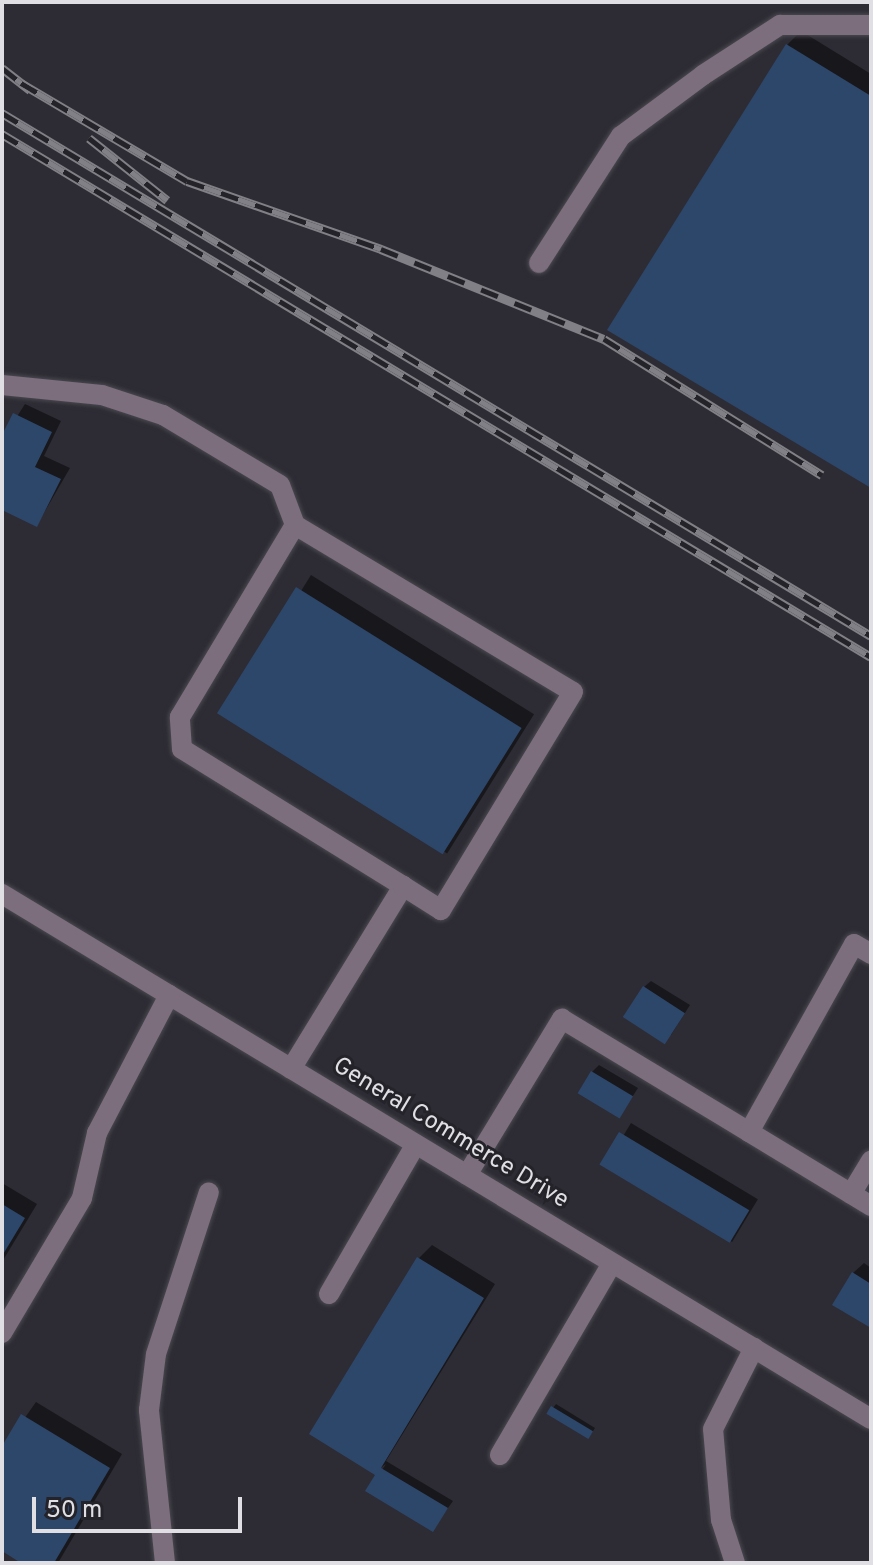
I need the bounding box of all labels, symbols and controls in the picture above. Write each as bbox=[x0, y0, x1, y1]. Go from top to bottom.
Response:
street label: General Commerce Drive bbox=[327, 1052, 573, 1216]
scale bar bbox=[36, 1481, 246, 1531]
text: 50 m bbox=[46, 1496, 102, 1526]

